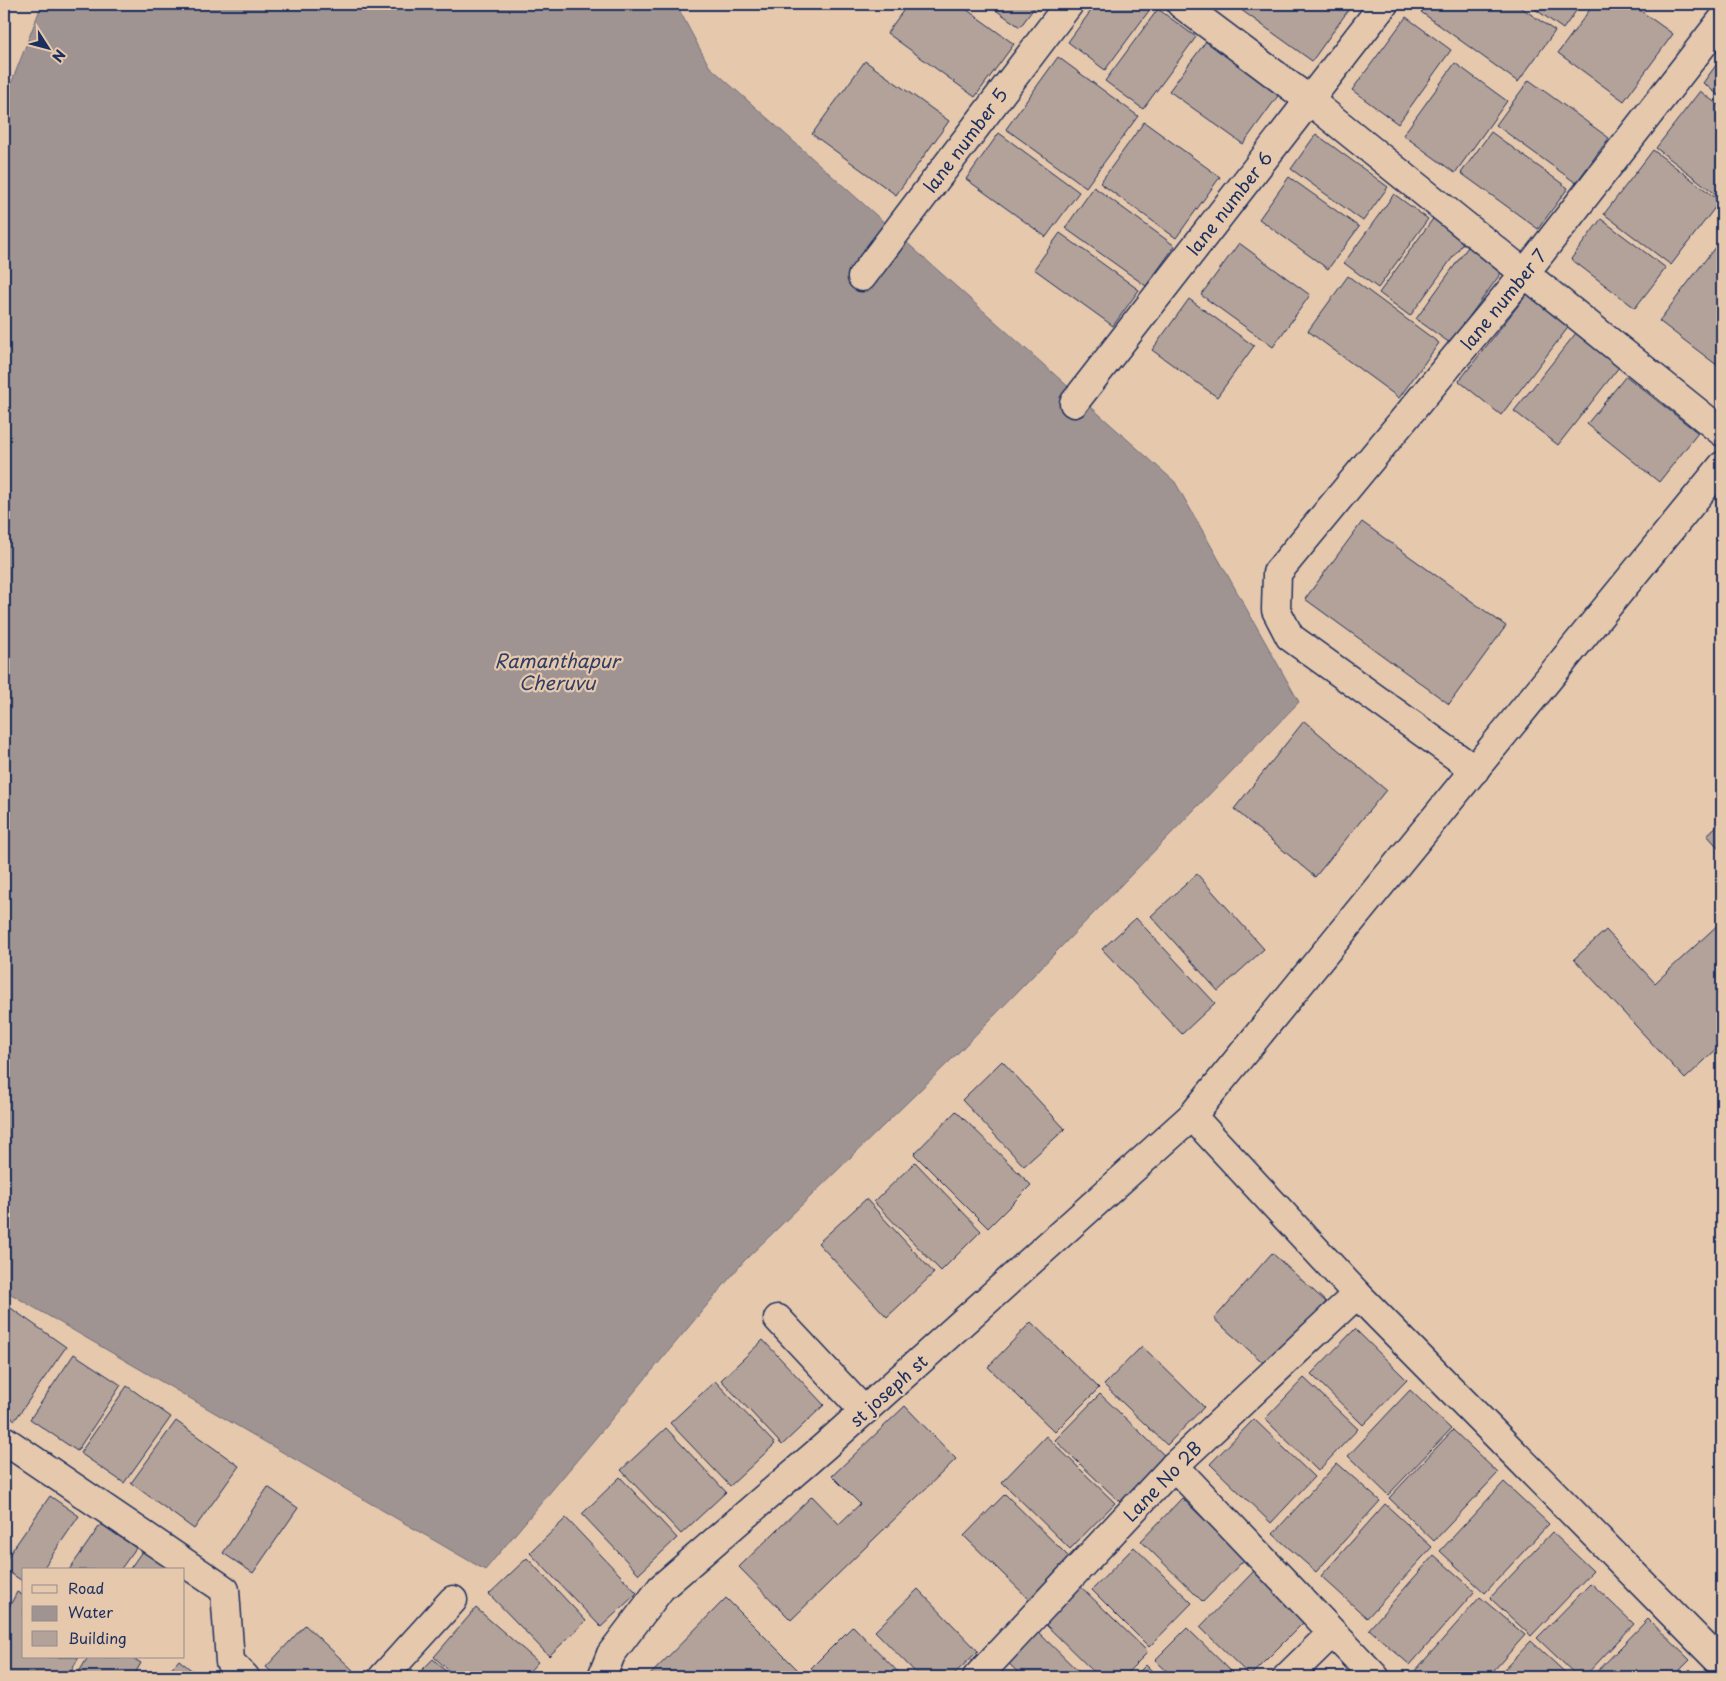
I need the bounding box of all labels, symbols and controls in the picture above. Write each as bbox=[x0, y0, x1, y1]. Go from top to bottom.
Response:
north arrow bbox=[22, 22, 72, 72]
text: N bbox=[47, 45, 71, 67]
street label: lane number 5 bbox=[916, 82, 1014, 198]
street label: lane number 6 bbox=[1180, 145, 1278, 261]
street label: lane number 7 bbox=[1454, 243, 1552, 355]
water label: Ramanthapur Cheruvu bbox=[495, 646, 622, 696]
street label: st joseph st bbox=[843, 1348, 933, 1432]
street label: Lane No 2B bbox=[1117, 1435, 1207, 1527]
legend bbox=[22, 1568, 185, 1658]
text: Road bbox=[68, 1576, 104, 1599]
text: Water bbox=[68, 1600, 113, 1623]
text: Building bbox=[68, 1626, 127, 1649]

